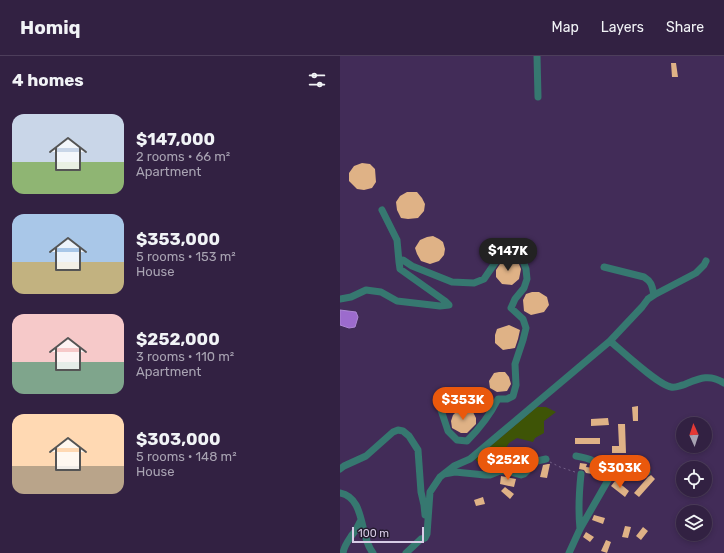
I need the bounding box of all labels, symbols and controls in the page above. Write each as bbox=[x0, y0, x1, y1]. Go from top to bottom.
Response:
text: Homiq bbox=[20, 16, 81, 39]
text: Map bbox=[552, 19, 579, 36]
text: Layers bbox=[601, 19, 644, 36]
text: Share bbox=[666, 19, 704, 36]
icon: filters bbox=[306, 69, 328, 91]
text: 4 homes bbox=[12, 70, 84, 90]
text: $147,000 bbox=[136, 129, 215, 149]
icon: home bbox=[44, 130, 92, 178]
text: 2 rooms · 66 m² bbox=[136, 149, 230, 164]
text: Apartment bbox=[136, 164, 201, 179]
text: $353,000 bbox=[136, 229, 220, 249]
icon: home bbox=[44, 230, 92, 278]
pin: $147K bbox=[480, 238, 536, 272]
text: $147K bbox=[488, 243, 528, 258]
text: 5 rooms · 153 m² bbox=[136, 249, 236, 264]
text: House bbox=[136, 264, 174, 279]
text: $252,000 bbox=[136, 329, 220, 349]
icon: home bbox=[44, 330, 92, 378]
text: 3 rooms · 110 m² bbox=[136, 349, 234, 364]
text: Apartment bbox=[136, 364, 201, 379]
pin: $353K bbox=[435, 387, 491, 421]
text: $353K bbox=[442, 392, 484, 407]
north arrow bbox=[676, 417, 712, 453]
map controls bbox=[676, 417, 712, 541]
text: $303,000 bbox=[136, 429, 221, 449]
icon: home bbox=[44, 430, 92, 478]
pin: $252K bbox=[480, 447, 536, 481]
text: 5 rooms · 148 m² bbox=[136, 449, 237, 464]
text: $252K bbox=[487, 452, 529, 467]
pin: $303K bbox=[592, 455, 648, 489]
text: $303K bbox=[598, 460, 642, 475]
button: locate bbox=[676, 461, 712, 497]
text: House bbox=[136, 464, 174, 479]
button: layers bbox=[676, 505, 712, 541]
scale bar bbox=[352, 525, 424, 544]
text: 100 m bbox=[358, 527, 389, 540]

